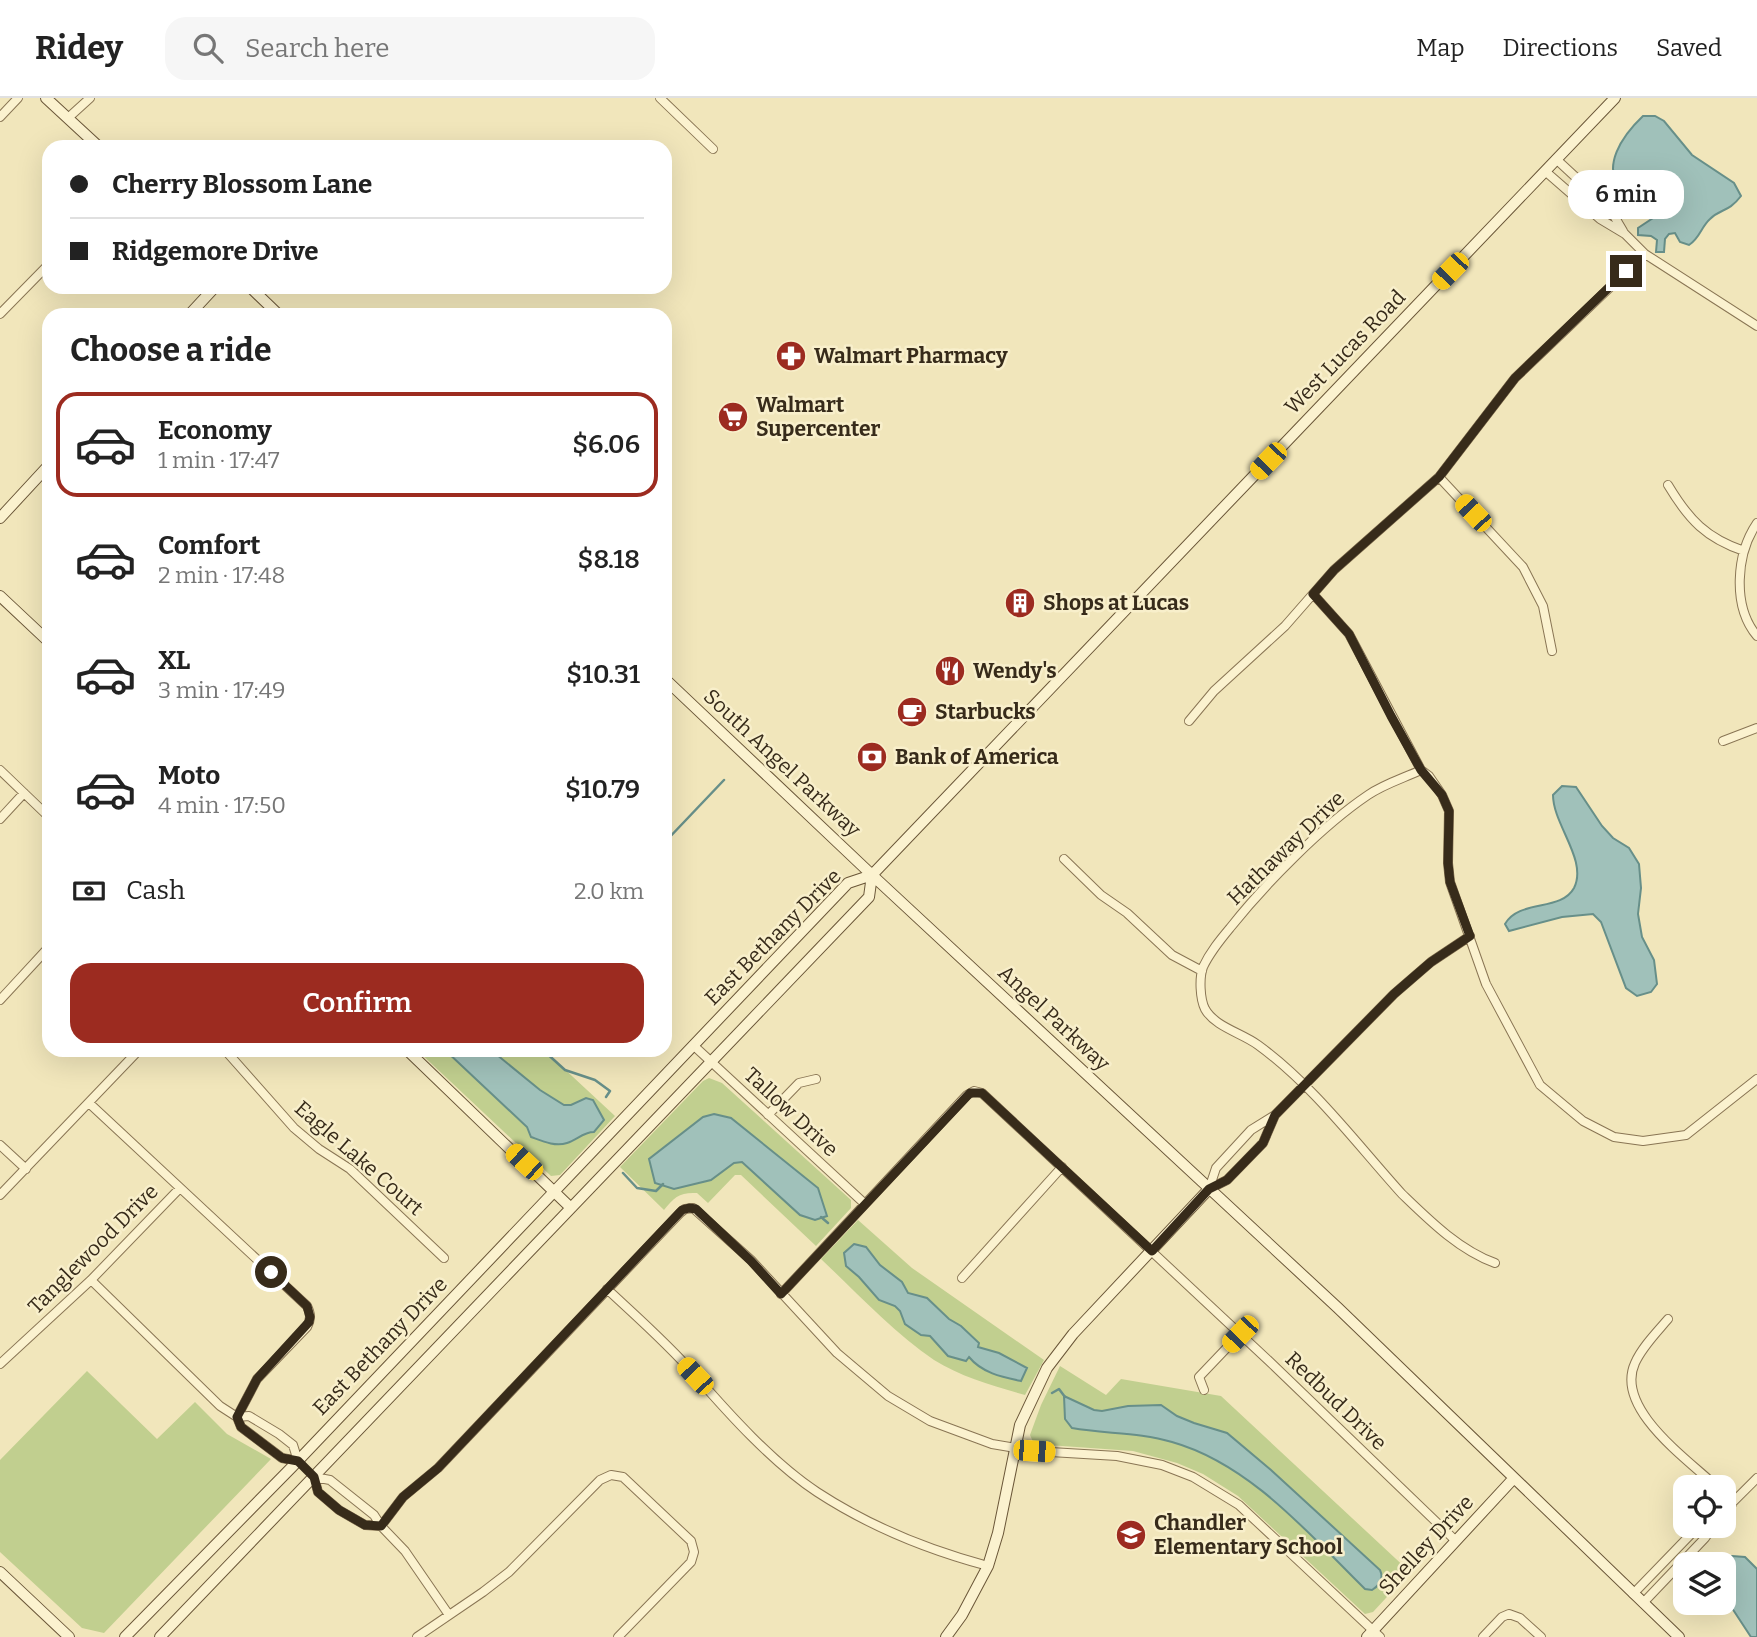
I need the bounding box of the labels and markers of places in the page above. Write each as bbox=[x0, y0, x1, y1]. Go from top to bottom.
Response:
pharmacy icon: Walmart Pharmacy bbox=[774, 339, 808, 373]
place label: Walmart Pharmacy bbox=[814, 343, 1008, 369]
place label: Walmart Supercenter bbox=[756, 392, 880, 442]
supermarket icon: Walmart Supercenter bbox=[716, 400, 750, 434]
building icon: Shops at Lucas bbox=[1003, 586, 1037, 620]
place label: Shops at Lucas bbox=[1043, 590, 1189, 616]
restaurant icon: Wendy's bbox=[933, 654, 967, 688]
place label: Wendy's bbox=[973, 658, 1057, 684]
cafe icon: Starbucks bbox=[895, 695, 929, 729]
place label: Starbucks bbox=[935, 699, 1036, 725]
bank icon: Bank of America bbox=[855, 740, 889, 774]
place label: Bank of America bbox=[895, 744, 1059, 770]
place label: Chandler Elementary School bbox=[1154, 1510, 1343, 1560]
school or university icon: Chandler Elementary School bbox=[1114, 1518, 1148, 1552]

